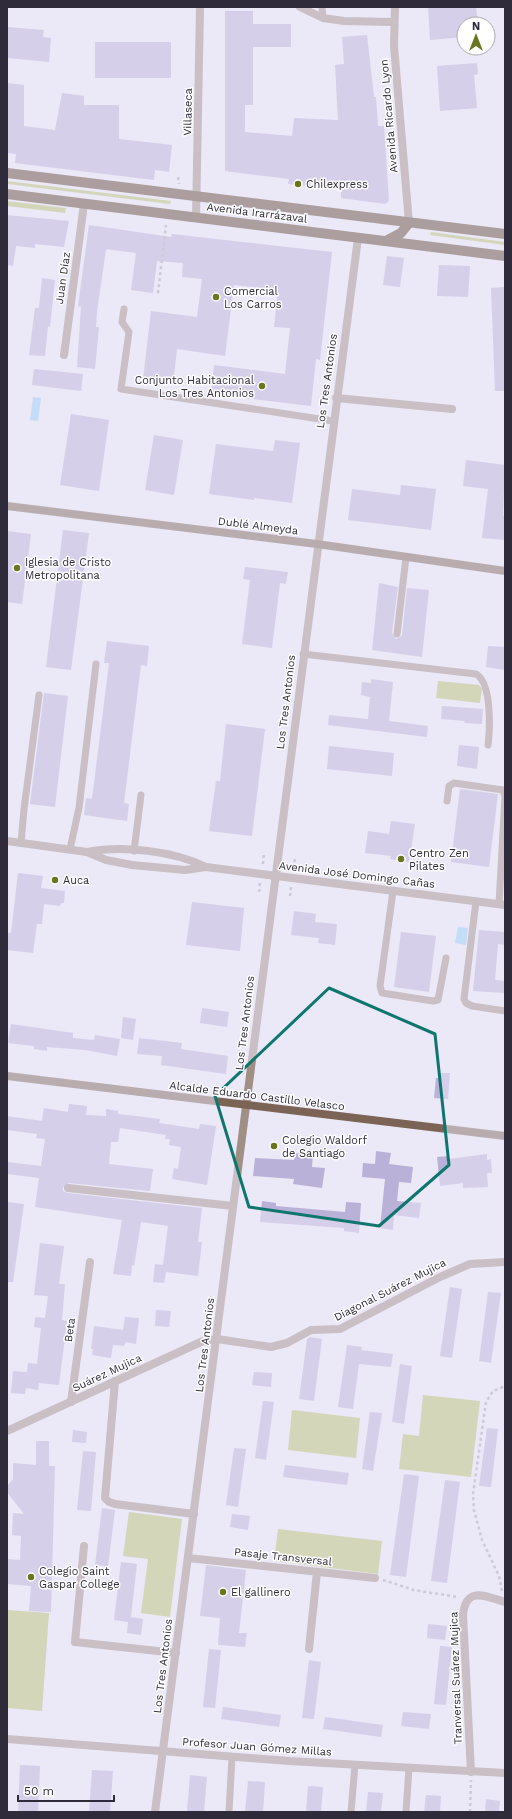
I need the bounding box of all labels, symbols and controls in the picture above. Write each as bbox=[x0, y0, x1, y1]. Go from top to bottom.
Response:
north arrow bbox=[456, 16, 496, 56]
text: N bbox=[472, 20, 480, 33]
street label: Avenida Ricardo Lyon bbox=[378, 59, 400, 173]
street label: Villaseca bbox=[181, 88, 195, 136]
place label: Chilexpress bbox=[306, 178, 368, 191]
marker: Chilexpress bbox=[293, 179, 303, 189]
street label: Avenida Irarrázaval bbox=[206, 200, 309, 226]
street label: Juan Díaz bbox=[53, 251, 73, 305]
place label: Comercial Los Carros bbox=[224, 285, 282, 311]
marker: Comercial Los Carros bbox=[211, 292, 221, 302]
street label: Los Tres Antonios bbox=[314, 333, 340, 429]
place label: Conjunto Habitacional Los Tres Antonios bbox=[135, 374, 255, 400]
marker: Conjunto Habitacional Los Tres Antonios bbox=[257, 381, 267, 391]
street label: Dublé Almeyda bbox=[217, 515, 299, 537]
place label: Iglesia de Cristo Metropolitana bbox=[25, 556, 111, 582]
marker: Iglesia de Cristo Metropolitana bbox=[12, 563, 22, 573]
street label: Los Tres Antonios bbox=[274, 654, 298, 750]
place label: Centro Zen Pilates bbox=[409, 847, 469, 873]
marker: Centro Zen Pilates bbox=[396, 854, 406, 864]
street label: Avenida José Domingo Cañas bbox=[278, 859, 436, 891]
place label: Auca bbox=[63, 874, 89, 887]
marker: Auca bbox=[50, 875, 60, 885]
street label: Los Tres Antonios bbox=[233, 975, 257, 1071]
street label: Alcalde Eduardo Castillo Velasco bbox=[169, 1079, 345, 1113]
place label: Colegio Waldorf de Santiago bbox=[282, 1134, 367, 1160]
marker: Colegio Waldorf de Santiago bbox=[269, 1141, 279, 1151]
street label: Diagonal Suárez Mujica bbox=[332, 1256, 448, 1324]
street label: Los Tres Antonios bbox=[193, 1297, 217, 1393]
street label: Beta bbox=[62, 1317, 78, 1343]
street label: Suárez Mujica bbox=[70, 1351, 144, 1395]
street label: Pasaje Transversal bbox=[233, 1545, 333, 1569]
place label: Colegio Saint Gaspar College bbox=[39, 1565, 120, 1591]
marker: Colegio Saint Gaspar College bbox=[26, 1572, 36, 1582]
place label: El gallinero bbox=[231, 1586, 291, 1599]
marker: El gallinero bbox=[218, 1587, 228, 1597]
street label: Tranversal Suárez Mujica bbox=[447, 1611, 465, 1745]
street label: Los Tres Antonios bbox=[151, 1618, 175, 1714]
street label: Profesor Juan Gómez Millas bbox=[182, 1735, 332, 1759]
scale bar bbox=[18, 1777, 114, 1803]
text: 50 m bbox=[24, 1784, 54, 1798]

